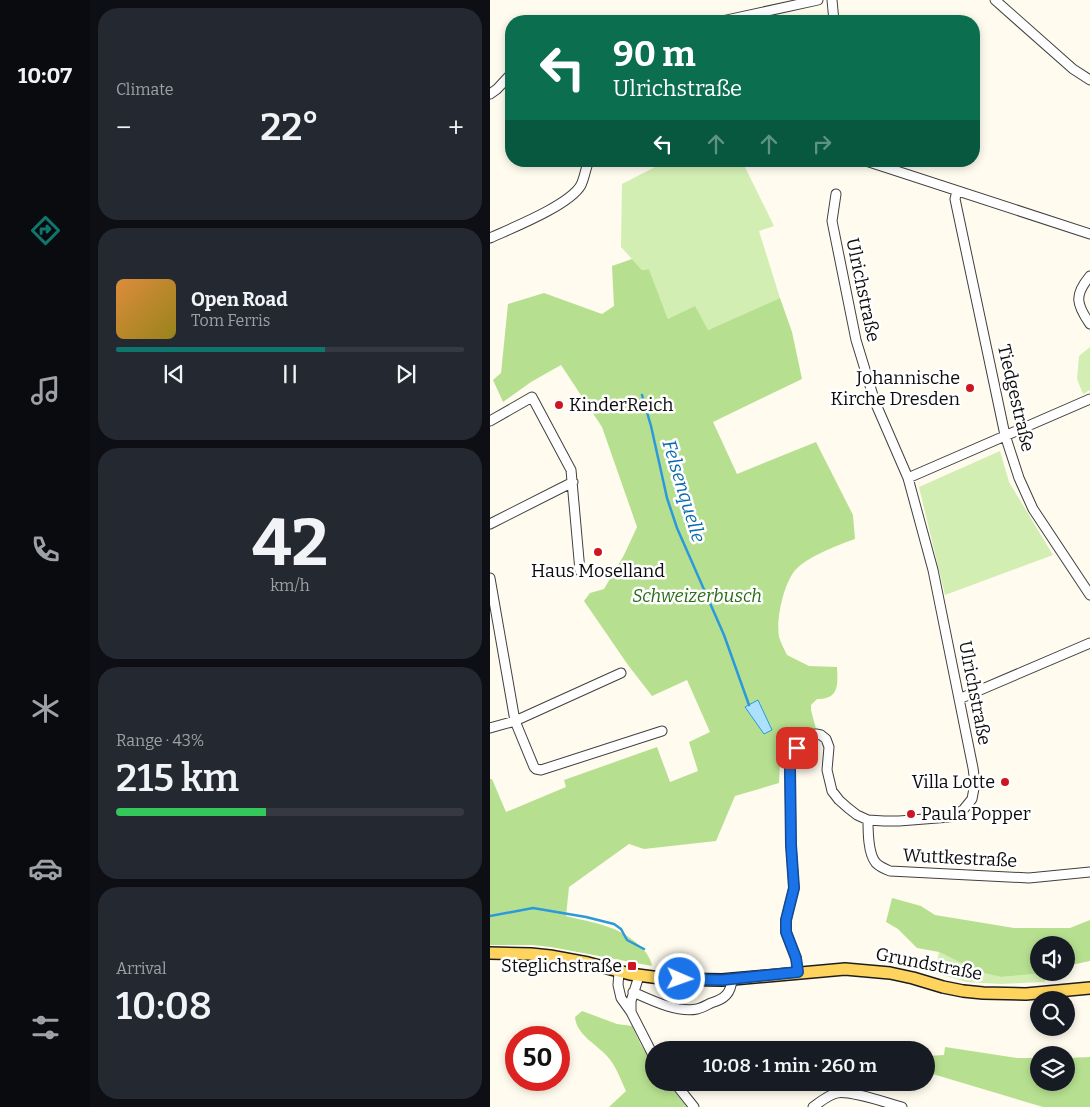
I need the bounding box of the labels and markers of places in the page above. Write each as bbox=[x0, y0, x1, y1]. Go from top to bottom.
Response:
place label: Johannische Kirche Dresden bbox=[831, 367, 961, 410]
marker: Johannische Kirche Dresden bbox=[964, 382, 976, 394]
place label: KinderReich bbox=[569, 394, 673, 416]
marker: KinderReich bbox=[553, 399, 565, 411]
marker: Haus Moselland bbox=[592, 546, 604, 558]
place label: Haus Moselland bbox=[531, 560, 665, 582]
pin bbox=[776, 727, 818, 769]
place label: Villa Lotte bbox=[912, 771, 995, 793]
marker: Villa Lotte bbox=[999, 776, 1011, 788]
place label: Paula Popper bbox=[921, 803, 1031, 825]
marker: Paula Popper bbox=[905, 808, 917, 820]
place label: Steglichstraße bbox=[501, 955, 622, 977]
marker: Steglichstraße bbox=[626, 960, 638, 972]

